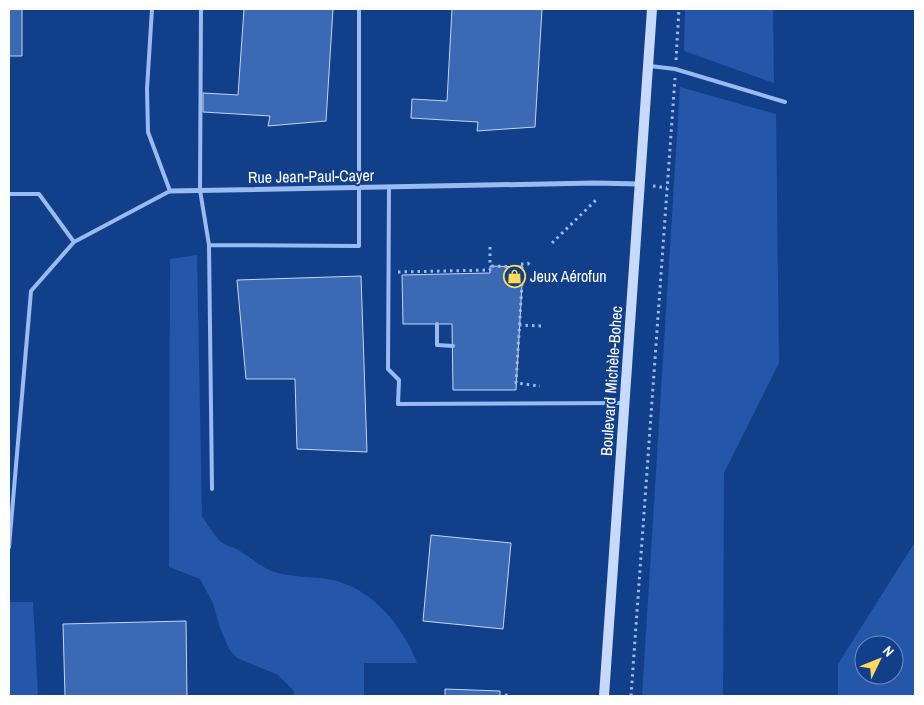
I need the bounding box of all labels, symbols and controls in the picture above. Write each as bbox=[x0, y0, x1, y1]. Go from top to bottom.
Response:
street label: Rue Jean-Paul-Cayer bbox=[248, 164, 375, 188]
shop icon: Jeux Aérofun bbox=[502, 264, 526, 288]
place label: Jeux Aérofun bbox=[530, 265, 607, 287]
street label: Boulevard Michèle-Bohec bbox=[595, 305, 627, 457]
north arrow bbox=[854, 635, 904, 685]
text: N bbox=[879, 642, 898, 660]

